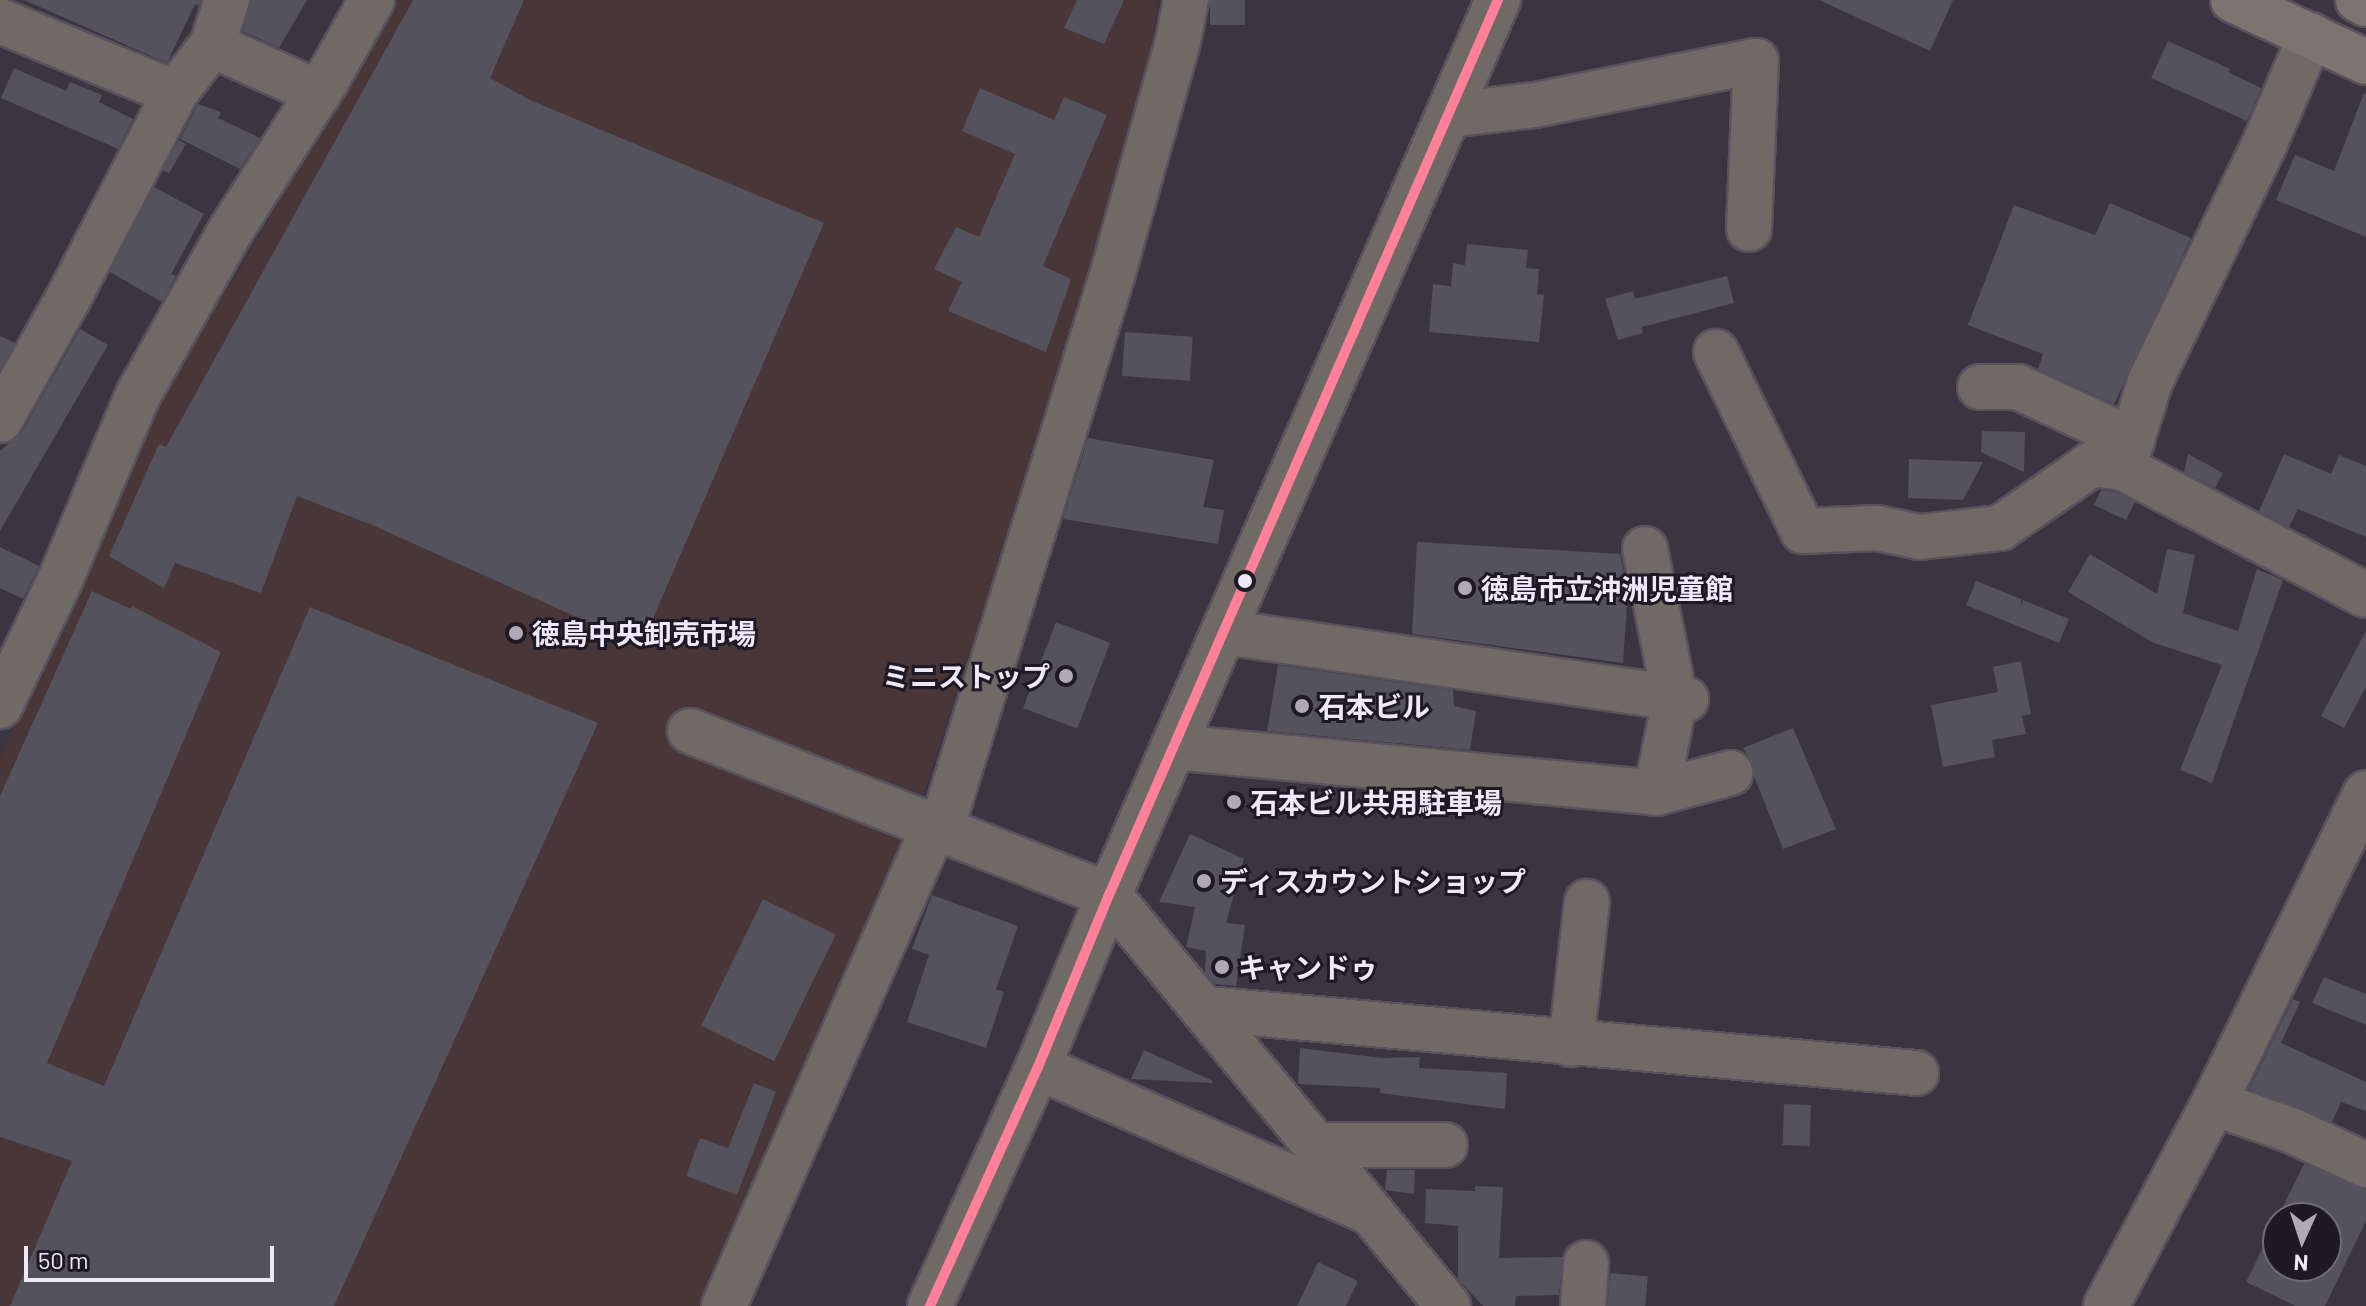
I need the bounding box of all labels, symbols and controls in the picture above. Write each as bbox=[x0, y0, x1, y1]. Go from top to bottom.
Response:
place label: 徳島市立沖洲児童館 bbox=[1481, 571, 1733, 605]
unlabelled marker bbox=[1237, 573, 1253, 589]
marker: 徳島市立沖洲児童館 bbox=[1456, 579, 1474, 597]
place label: 徳島中央卸売市場 bbox=[532, 616, 756, 650]
marker: 徳島中央卸売市場 bbox=[507, 624, 525, 642]
place label: ミニストップ bbox=[882, 659, 1050, 693]
marker: ミニストップ bbox=[1057, 667, 1075, 685]
place label: 石本ビル bbox=[1318, 689, 1430, 723]
marker: 石本ビル bbox=[1293, 697, 1311, 715]
place label: 石本ビル共用駐車場 bbox=[1250, 785, 1502, 819]
marker: 石本ビル共用駐車場 bbox=[1225, 793, 1243, 811]
place label: ディスカウントショップ bbox=[1220, 864, 1528, 898]
marker: ディスカウントショップ bbox=[1195, 872, 1213, 890]
place label: キャンドゥ bbox=[1238, 950, 1378, 984]
marker: キャンドゥ bbox=[1213, 958, 1231, 976]
north arrow bbox=[2262, 1202, 2342, 1282]
scale bar bbox=[28, 1230, 278, 1280]
text: 50 m bbox=[38, 1245, 89, 1274]
text: N bbox=[2293, 1251, 2309, 1277]

